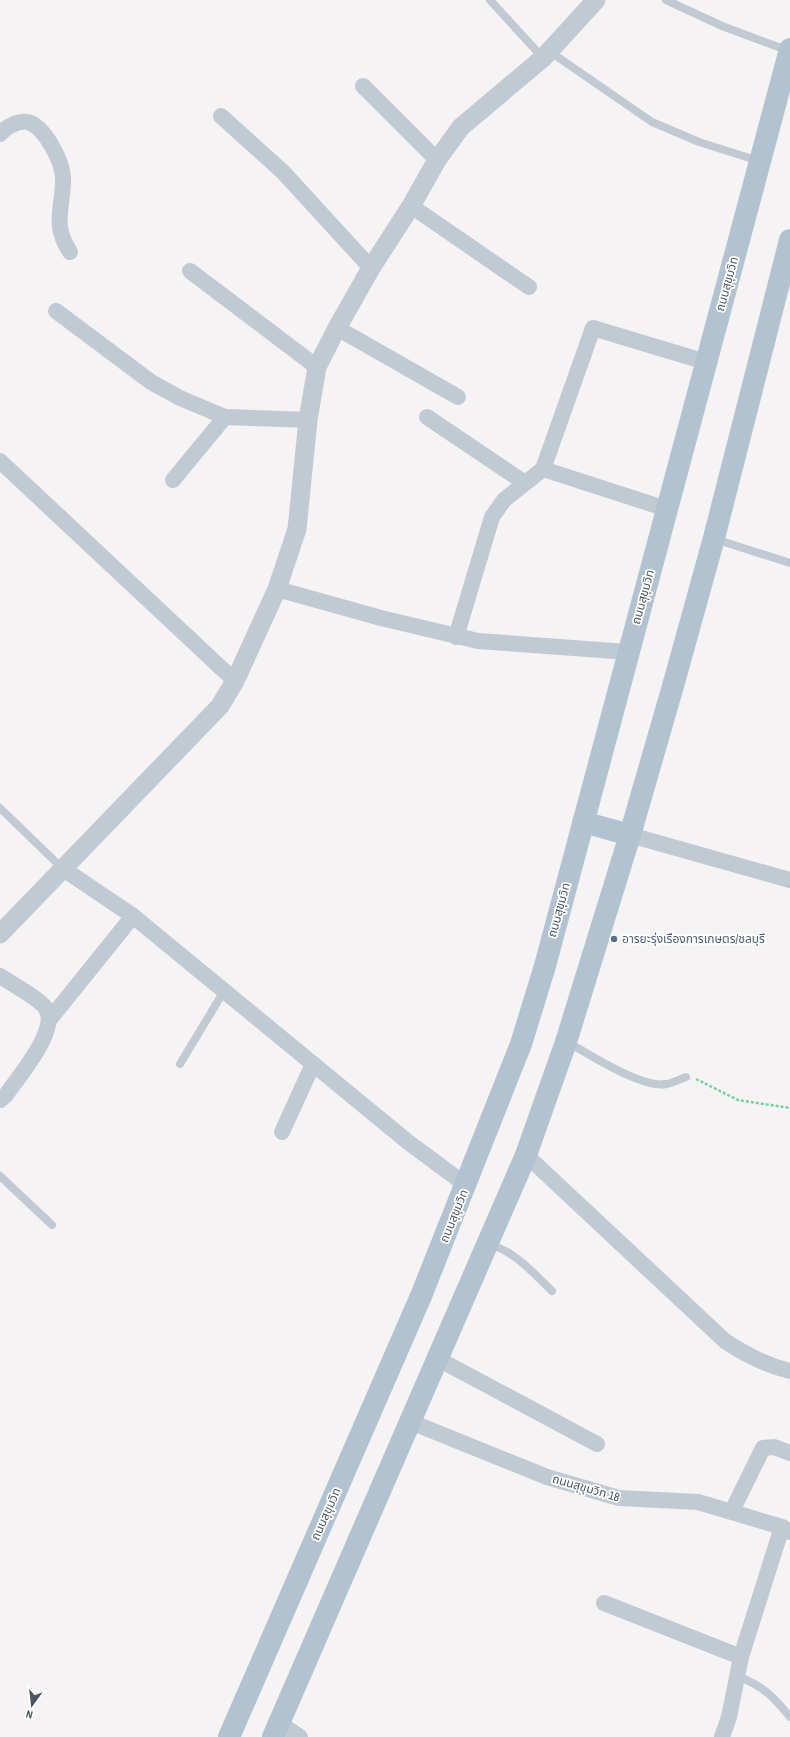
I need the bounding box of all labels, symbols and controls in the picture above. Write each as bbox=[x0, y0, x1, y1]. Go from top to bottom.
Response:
street label: ถนนสุขุมวิท bbox=[712, 255, 742, 313]
street label: ถนนสุขุมวิท bbox=[628, 568, 658, 626]
street label: ถนนสุขุมวิท bbox=[544, 881, 574, 939]
place label: อารยะรุ่งเรืองการเกษตร/ชลบุรี bbox=[622, 931, 765, 947]
marker: อารยะรุ่งเรืองการเกษตร/ชลบุรี bbox=[609, 934, 619, 944]
street label: ถนนสุขุมวิท bbox=[436, 1187, 472, 1245]
street label: ถนนสุขุมวิท 18 bbox=[550, 1471, 622, 1505]
street label: ถนนสุขุมวิท bbox=[307, 1485, 345, 1543]
north arrow bbox=[12, 1685, 52, 1725]
text: N bbox=[24, 1707, 34, 1722]

